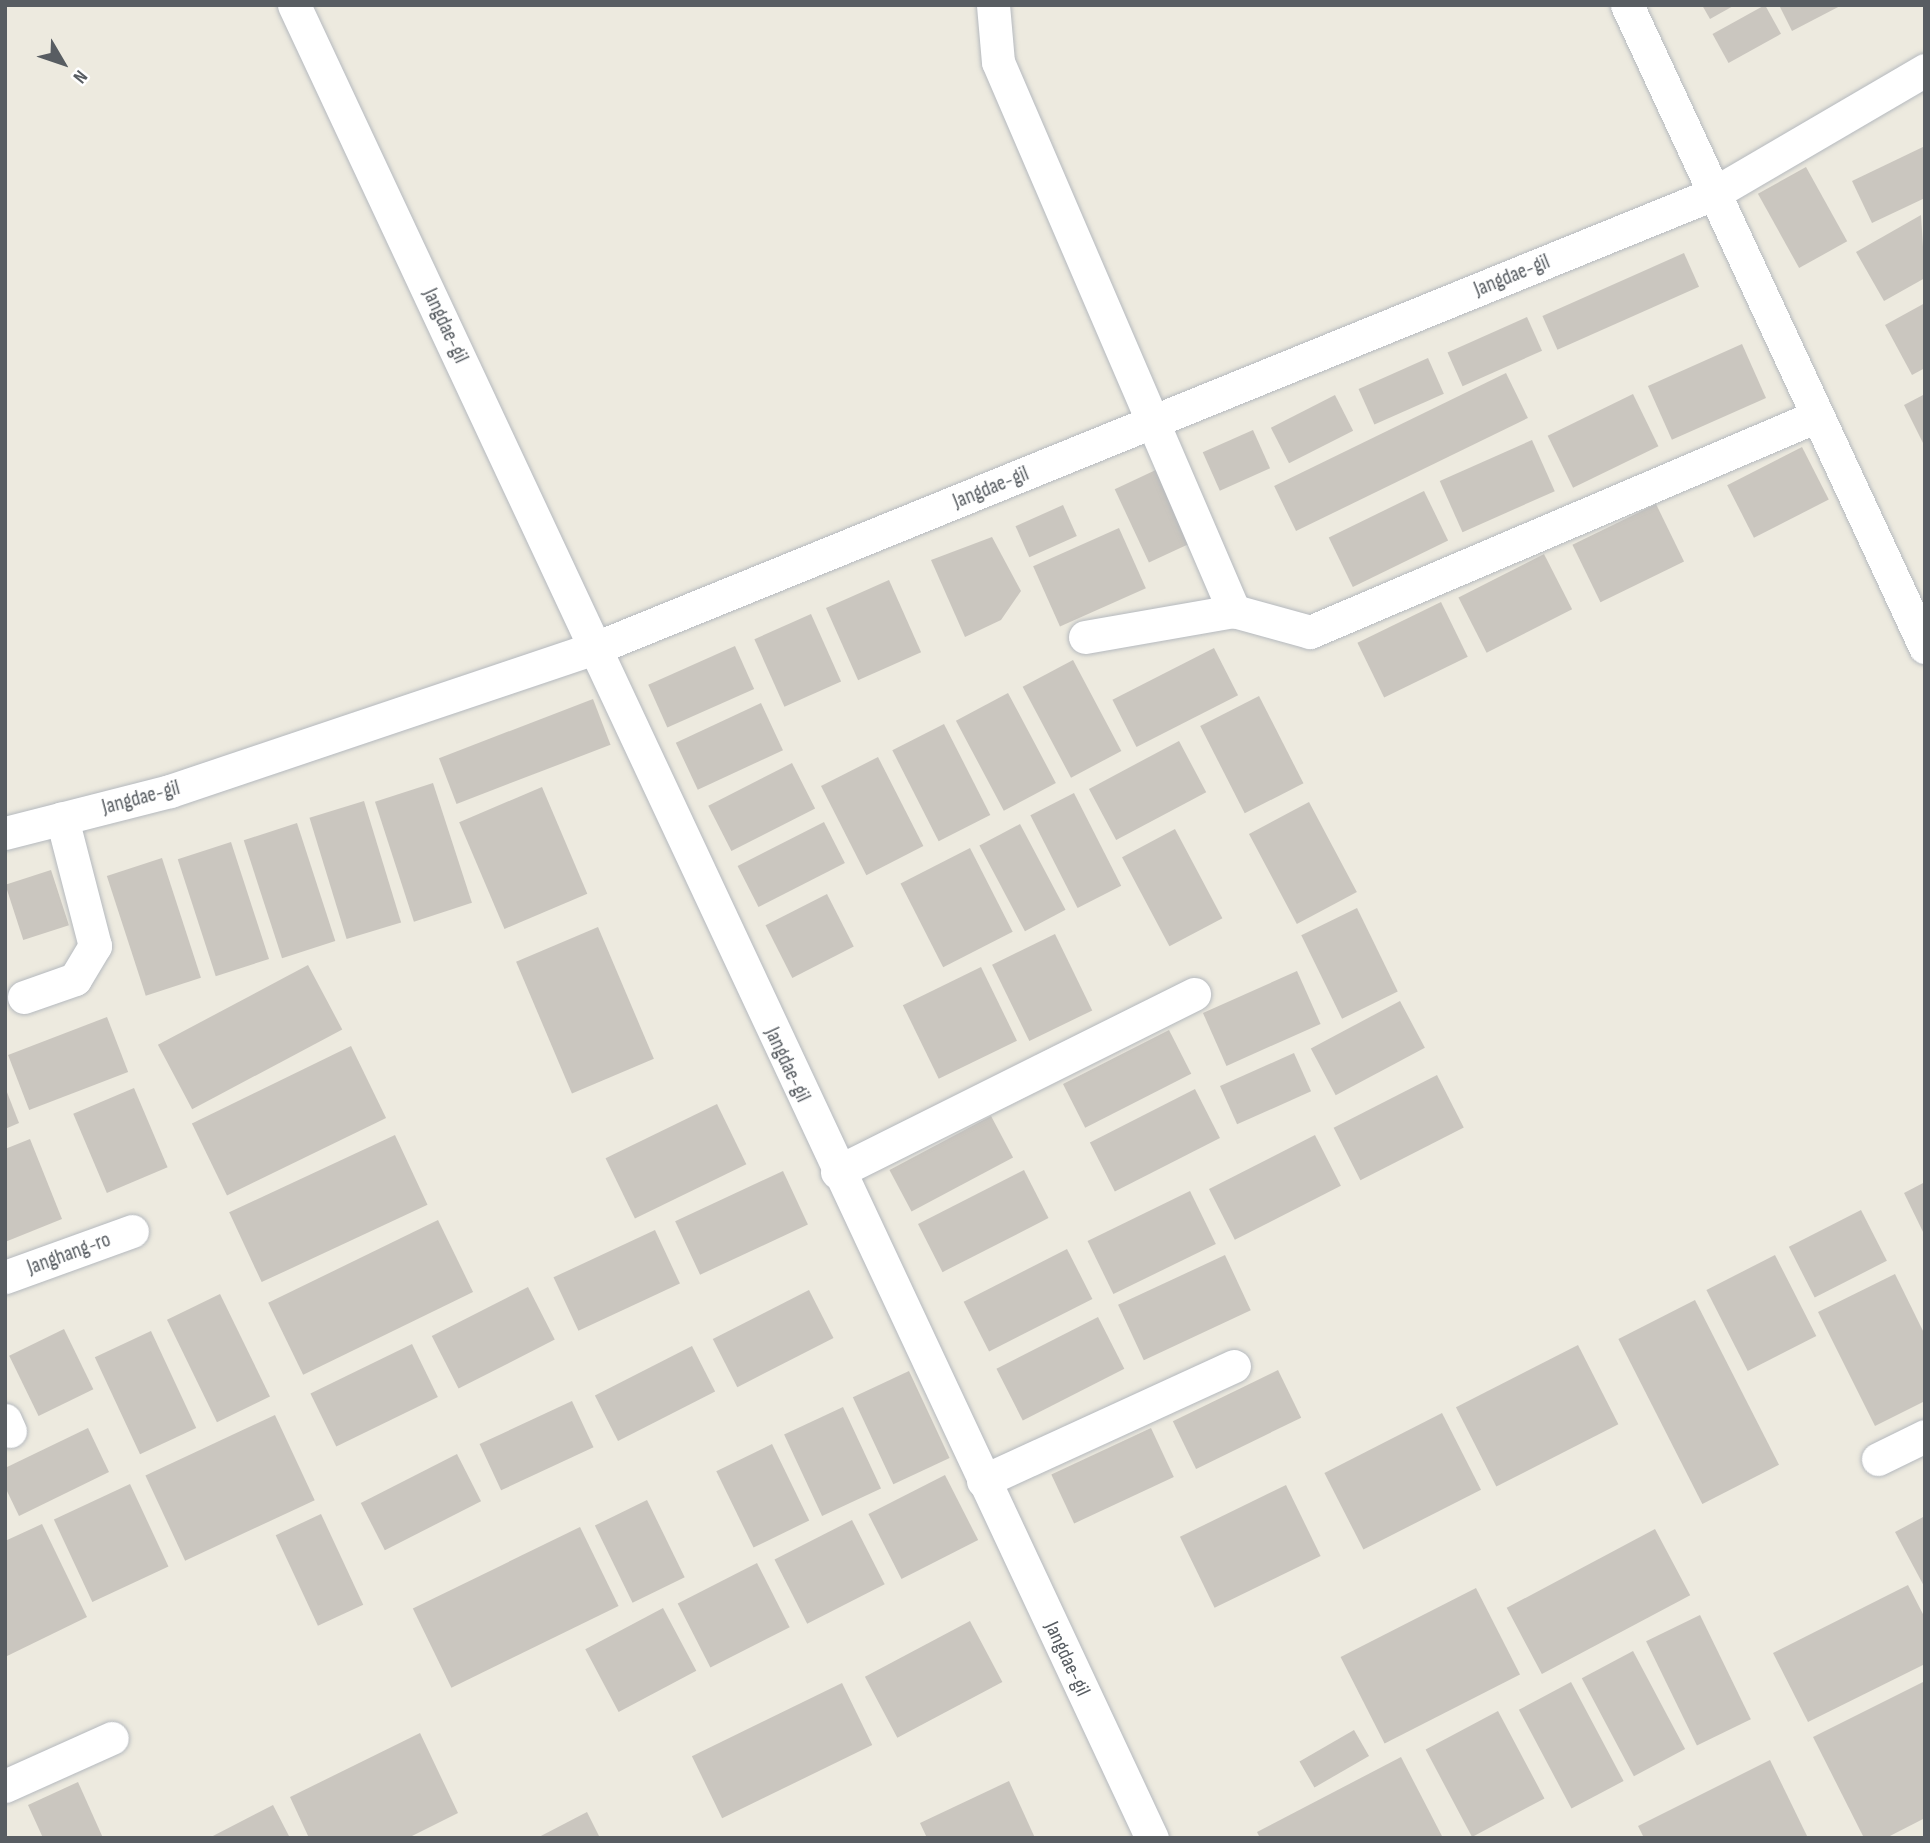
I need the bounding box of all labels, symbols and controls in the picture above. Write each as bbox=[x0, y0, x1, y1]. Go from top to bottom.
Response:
north arrow bbox=[28, 28, 98, 98]
text: N bbox=[68, 65, 92, 88]
street label: Jangdae-gil bbox=[1470, 249, 1554, 303]
street label: Jangdae-gil bbox=[417, 285, 473, 367]
street label: Jangdae-gil bbox=[949, 461, 1033, 515]
street label: Jangdae-gil bbox=[99, 776, 183, 820]
street label: Jangdae-gil bbox=[759, 1024, 815, 1106]
street label: Janghang-ro bbox=[24, 1227, 114, 1281]
street label: Jangdae-gil bbox=[1039, 1618, 1095, 1700]

